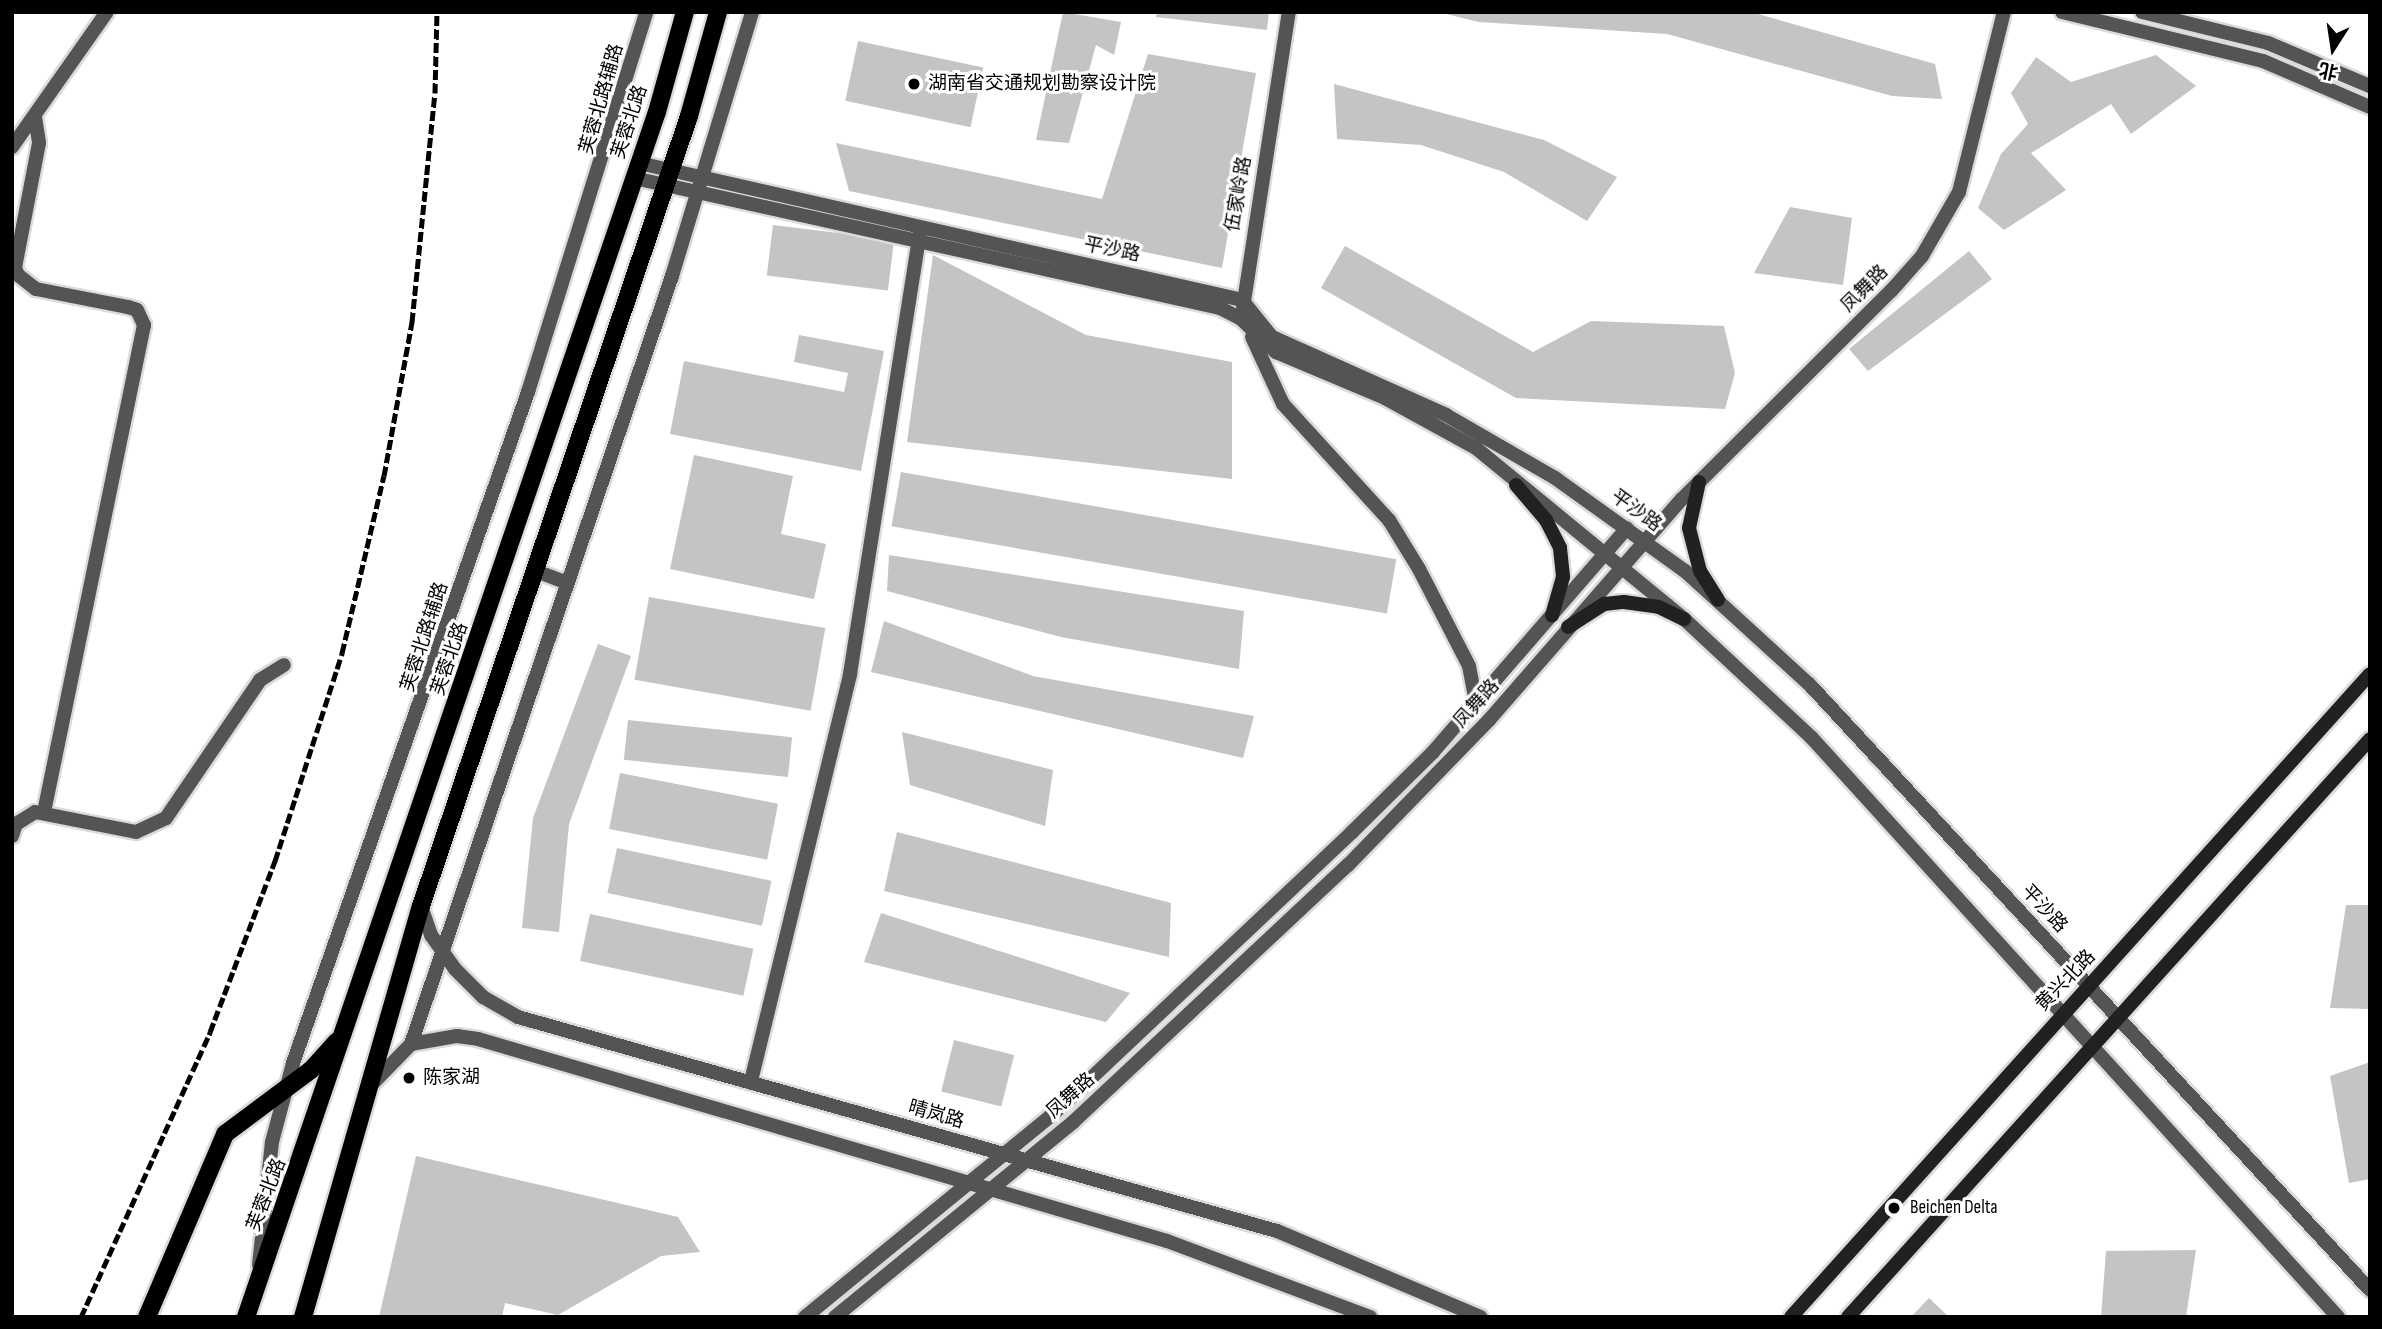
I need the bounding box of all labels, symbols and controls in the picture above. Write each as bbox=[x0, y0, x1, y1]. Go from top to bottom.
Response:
north arrow bbox=[2298, 14, 2368, 84]
street label: 芙蓉北路辅路 bbox=[575, 41, 629, 157]
text: 北 bbox=[2317, 57, 2340, 83]
place label: 湖南省交通规划勘察设计院 bbox=[928, 73, 1156, 95]
marker: 湖南省交通规划勘察设计院 bbox=[906, 76, 922, 92]
street label: 芙蓉北路 bbox=[607, 82, 653, 162]
street label: 伍家岭路 bbox=[1221, 155, 1257, 233]
street label: 平沙路 bbox=[1082, 233, 1142, 267]
street label: 凤舞路 bbox=[1837, 261, 1893, 317]
street label: 平沙路 bbox=[1606, 485, 1666, 537]
street label: 芙蓉北路辅路 bbox=[397, 579, 453, 695]
street label: 芙蓉北路 bbox=[427, 619, 473, 699]
street label: 凤舞路 bbox=[1449, 675, 1505, 733]
street label: 平沙路 bbox=[2016, 880, 2072, 938]
street label: 黄兴北路 bbox=[2031, 946, 2101, 1016]
place label: 陈家湖 bbox=[423, 1067, 480, 1089]
street label: 凤舞路 bbox=[1042, 1068, 1100, 1124]
marker: 陈家湖 bbox=[401, 1070, 417, 1086]
street label: 晴岚路 bbox=[905, 1096, 967, 1134]
street label: 芙蓉北路 bbox=[243, 1155, 291, 1235]
place label: Beichen Delta bbox=[1910, 1197, 1998, 1219]
marker: Beichen Delta bbox=[1884, 1198, 1904, 1218]

